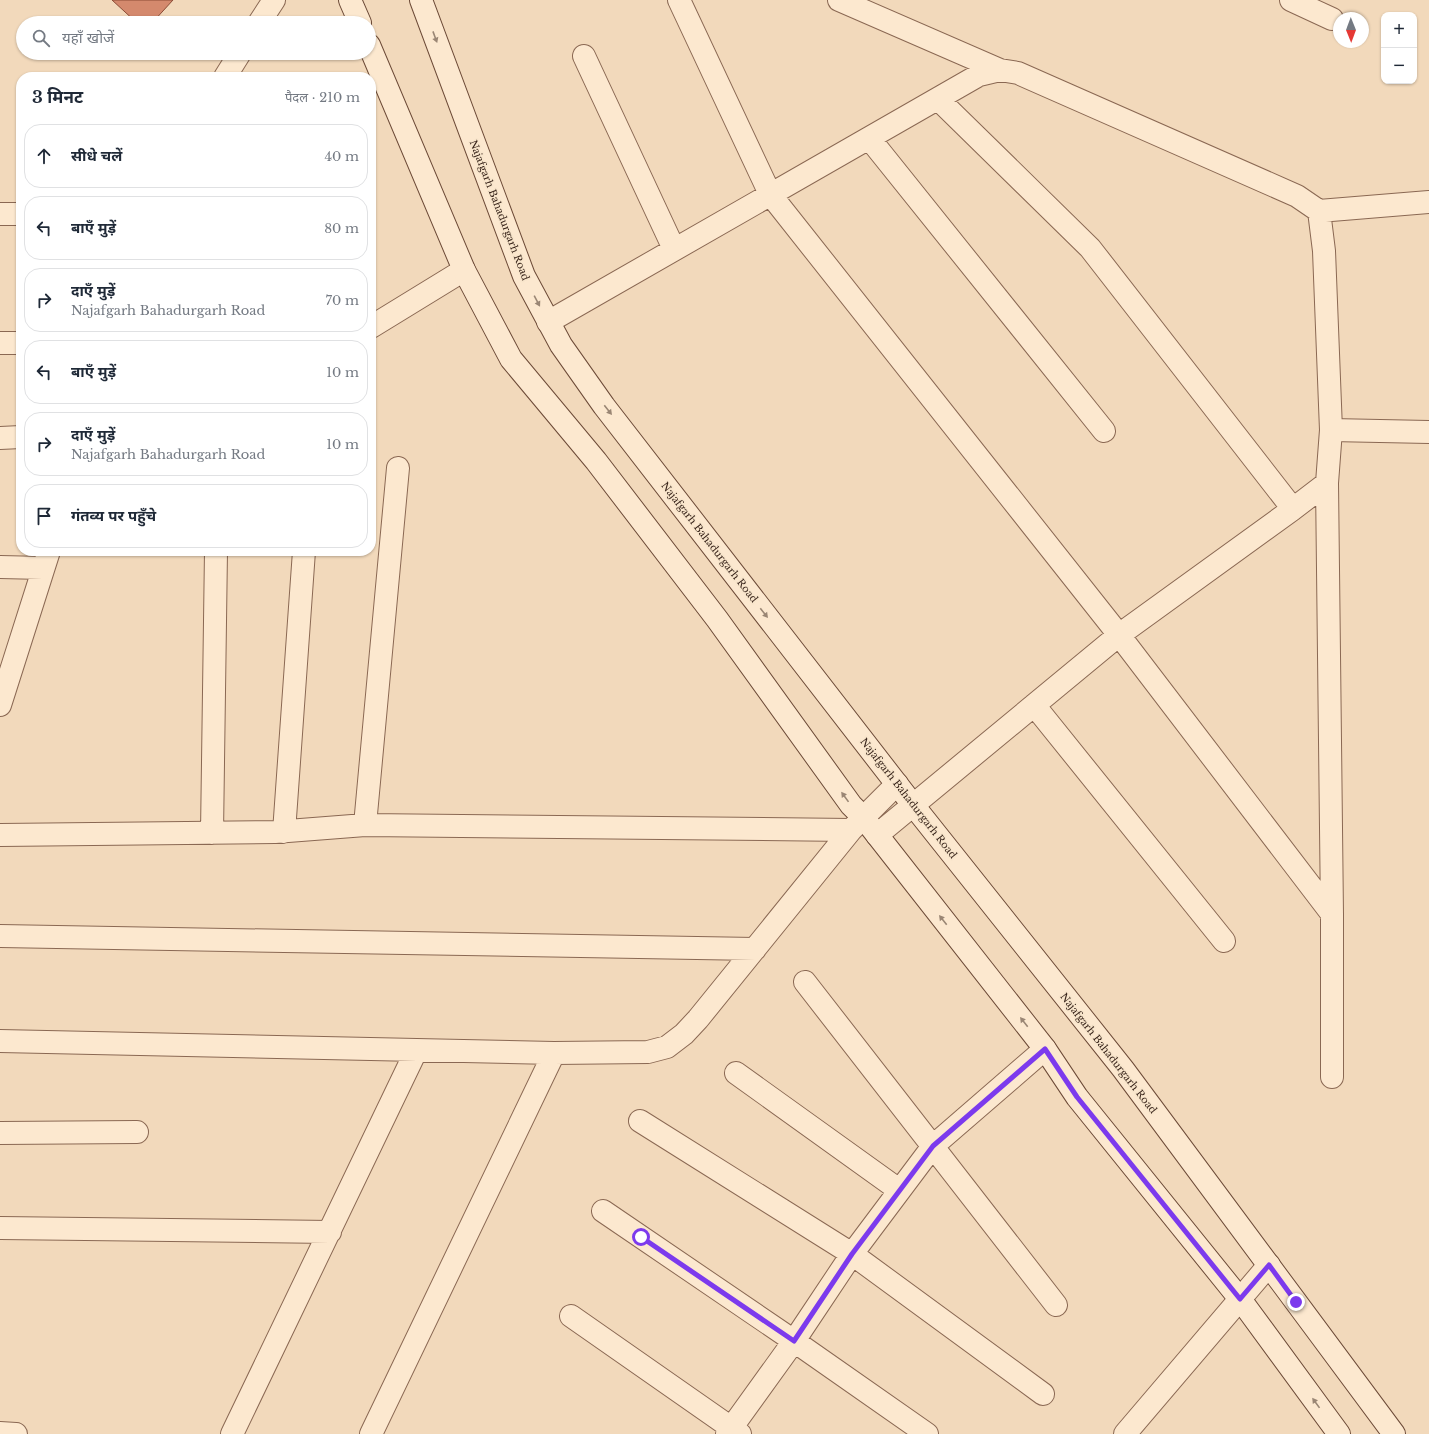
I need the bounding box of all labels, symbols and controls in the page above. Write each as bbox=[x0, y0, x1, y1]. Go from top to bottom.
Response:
north arrow bbox=[1333, 12, 1369, 48]
map controls bbox=[1381, 12, 1417, 84]
button: + bbox=[1381, 12, 1417, 48]
search box bbox=[16, 16, 376, 60]
icon: search bbox=[30, 27, 52, 49]
text: यहाँ खोजें bbox=[62, 28, 114, 47]
one-way arrow bbox=[432, 31, 438, 43]
button: − bbox=[1381, 48, 1417, 84]
text: 3 मिनट bbox=[32, 87, 83, 108]
text: पैदल · 210 m bbox=[285, 89, 360, 106]
street label: Najafgarh Bahadurgarh Road bbox=[467, 138, 532, 282]
icon: ahead bbox=[33, 145, 55, 167]
text: सीधे चलें bbox=[71, 146, 122, 165]
text: 40 m bbox=[324, 148, 359, 165]
icon: left bbox=[33, 217, 55, 239]
text: बाएँ मुड़ें bbox=[71, 218, 116, 237]
text: 80 m bbox=[324, 220, 359, 237]
text: दाएँ मुड़ें bbox=[71, 281, 115, 300]
icon: right bbox=[33, 289, 55, 311]
text: 70 m bbox=[326, 292, 359, 309]
one-way arrow bbox=[534, 295, 541, 307]
text: Najafgarh Bahadurgarh Road bbox=[71, 302, 265, 319]
icon: left bbox=[33, 361, 55, 383]
text: बाएँ मुड़ें bbox=[71, 362, 116, 381]
text: 10 m bbox=[326, 364, 359, 381]
one-way arrow bbox=[603, 405, 612, 416]
text: दाएँ मुड़ें bbox=[71, 425, 115, 444]
icon: right bbox=[33, 433, 55, 455]
text: 10 m bbox=[326, 436, 359, 453]
text: Najafgarh Bahadurgarh Road bbox=[71, 446, 265, 463]
street label: Najafgarh Bahadurgarh Road bbox=[658, 479, 761, 605]
icon: arrive bbox=[33, 505, 55, 527]
text: गंतव्य पर पहुँचे bbox=[71, 506, 156, 525]
one-way arrow bbox=[760, 607, 769, 618]
street label: Najafgarh Bahadurgarh Road bbox=[857, 735, 960, 861]
one-way arrow bbox=[841, 791, 849, 802]
one-way arrow bbox=[939, 914, 948, 925]
street label: Najafgarh Bahadurgarh Road bbox=[1057, 990, 1160, 1116]
one-way arrow bbox=[1019, 1016, 1028, 1027]
route start bbox=[632, 1228, 650, 1246]
route end bbox=[1287, 1293, 1305, 1311]
one-way arrow bbox=[1312, 1397, 1320, 1408]

